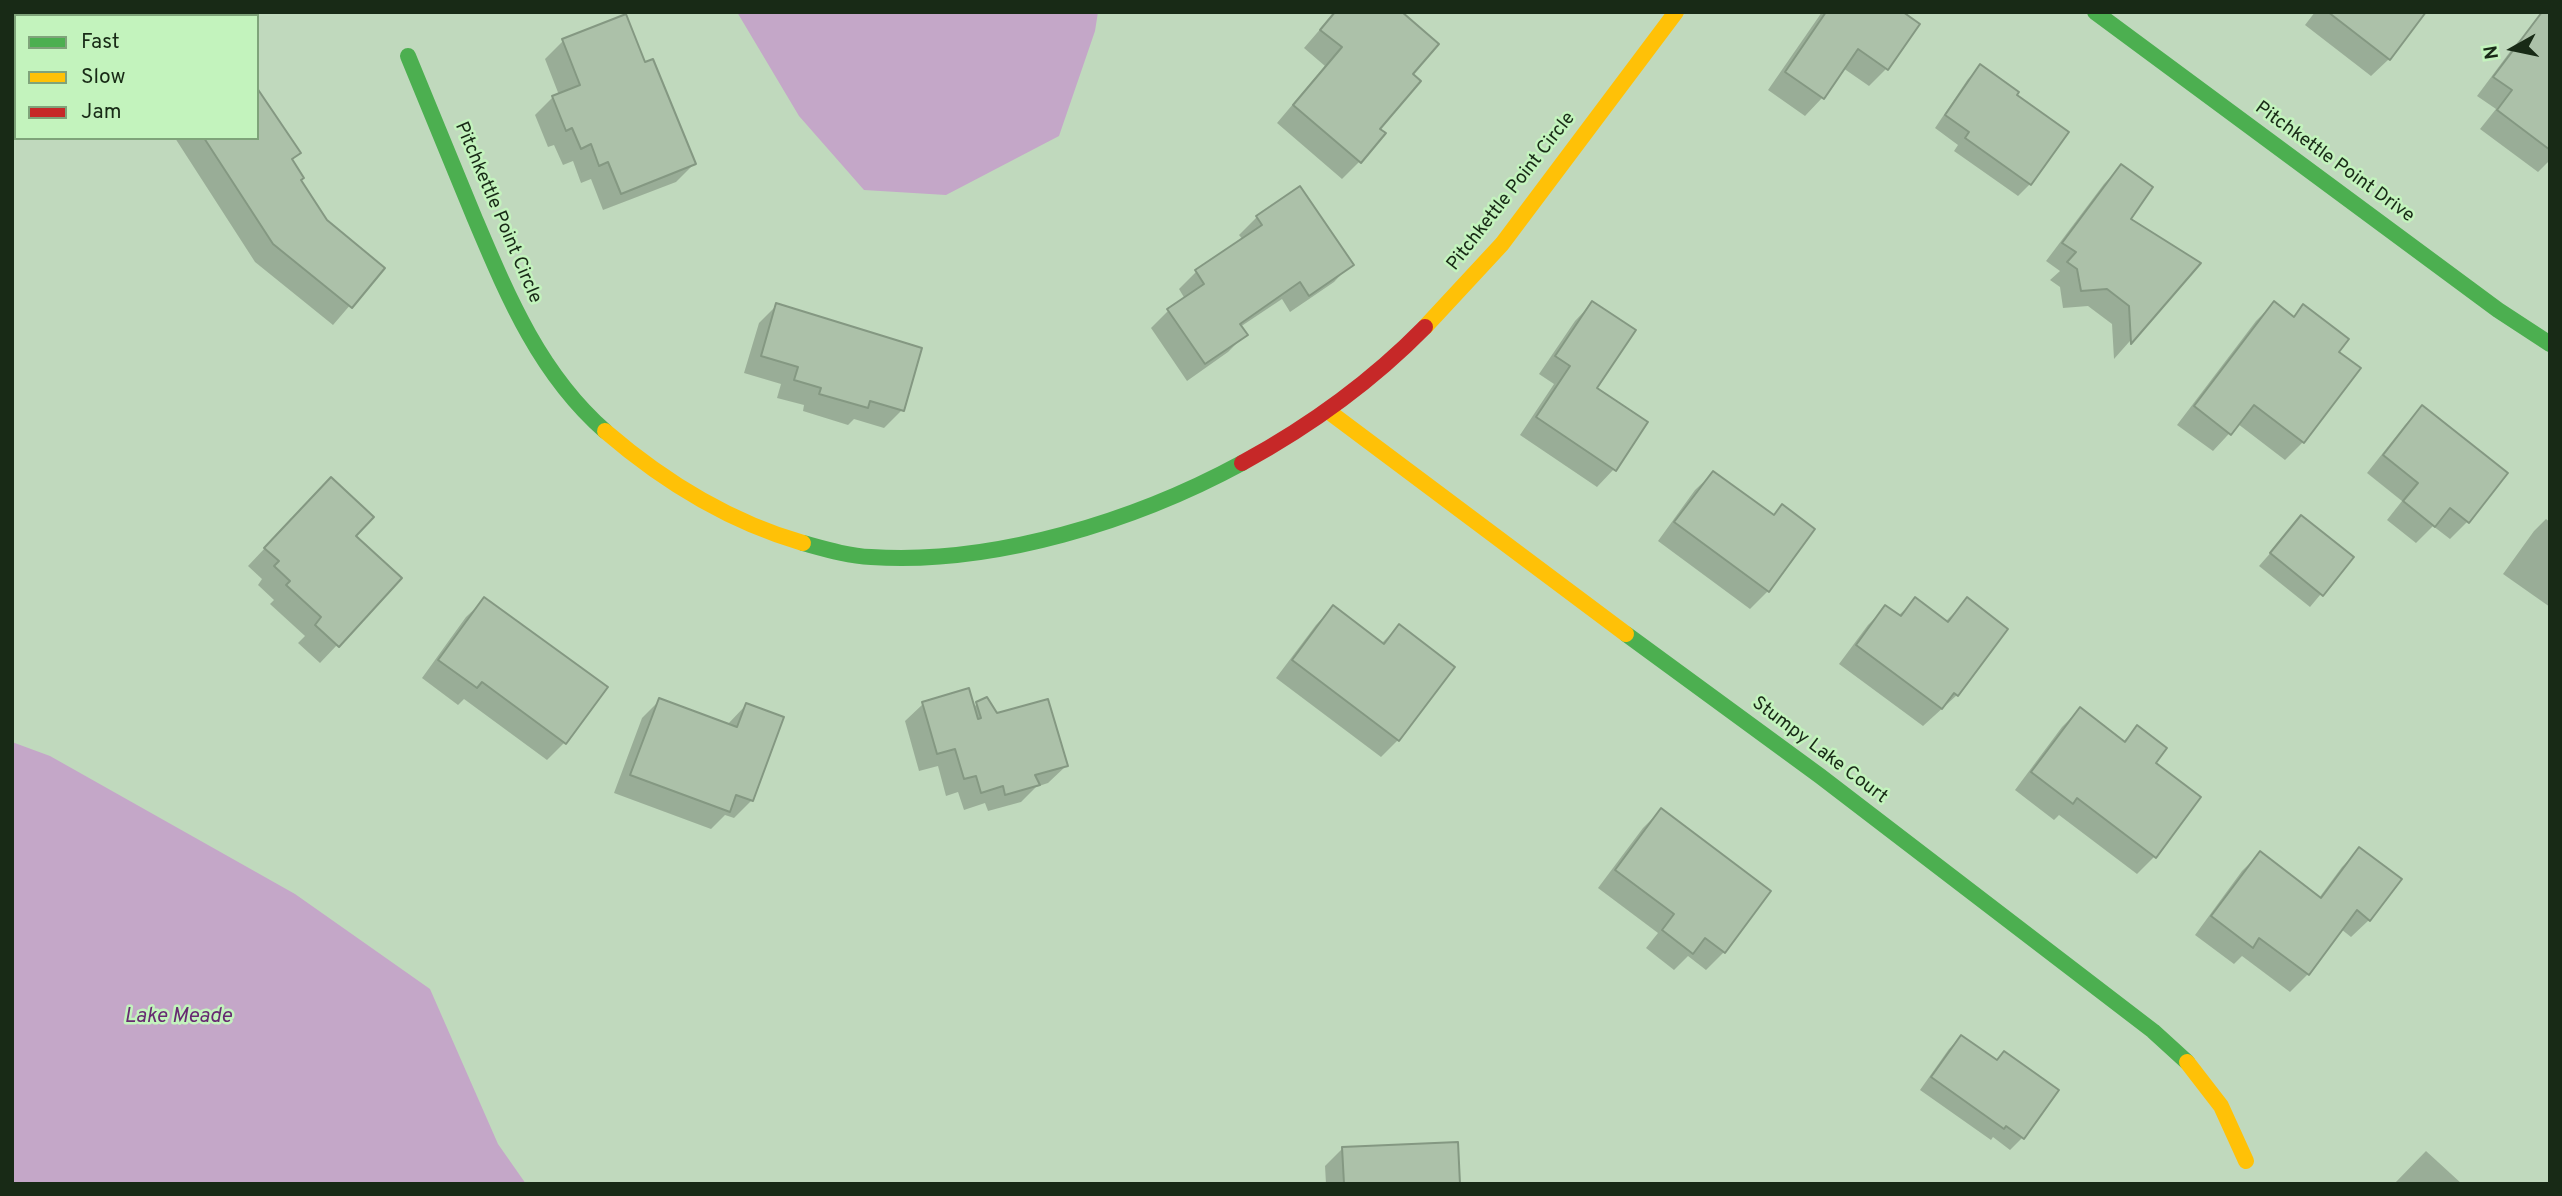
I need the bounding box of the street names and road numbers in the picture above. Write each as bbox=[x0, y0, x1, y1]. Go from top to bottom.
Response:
street label: Pitchkettle Point Drive bbox=[2250, 98, 2418, 228]
street label: Pitchkettle Point Circle bbox=[1443, 108, 1581, 276]
street label: Pitchkettle Point Circle bbox=[448, 119, 546, 307]
street label: Stumpy Lake Court bbox=[1747, 693, 1891, 809]

